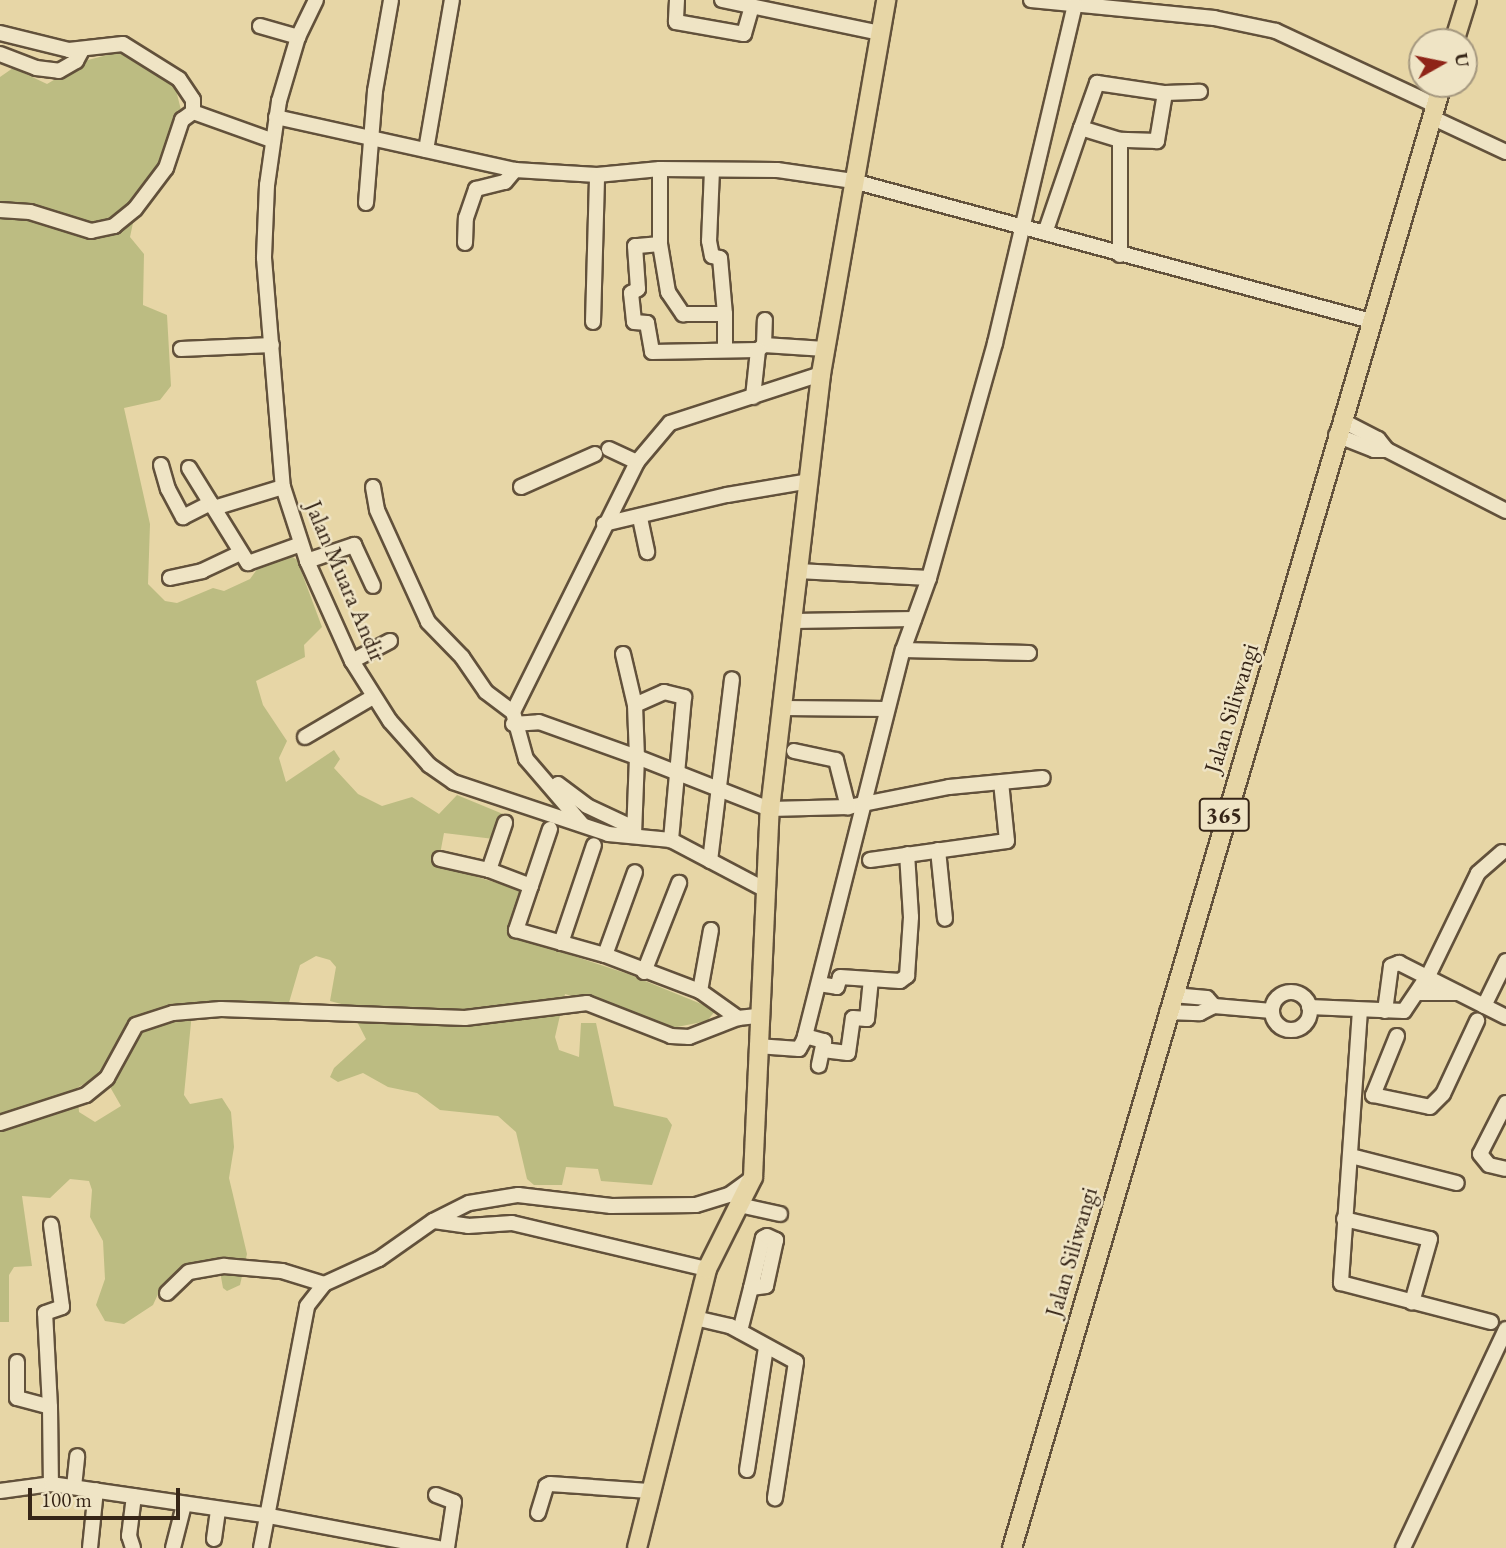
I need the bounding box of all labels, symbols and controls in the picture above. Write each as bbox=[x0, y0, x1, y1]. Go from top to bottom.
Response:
north arrow bbox=[1408, 28, 1478, 98]
text: U bbox=[1449, 51, 1476, 69]
street label: Jalan Muara Andir bbox=[299, 496, 393, 666]
street label: Jalan Siliwangi bbox=[1198, 640, 1264, 776]
road number: 365 bbox=[1198, 796, 1250, 834]
street label: Jalan Siliwangi bbox=[1039, 1184, 1103, 1320]
scale bar bbox=[32, 1474, 184, 1518]
text: 100 m bbox=[41, 1486, 92, 1513]

